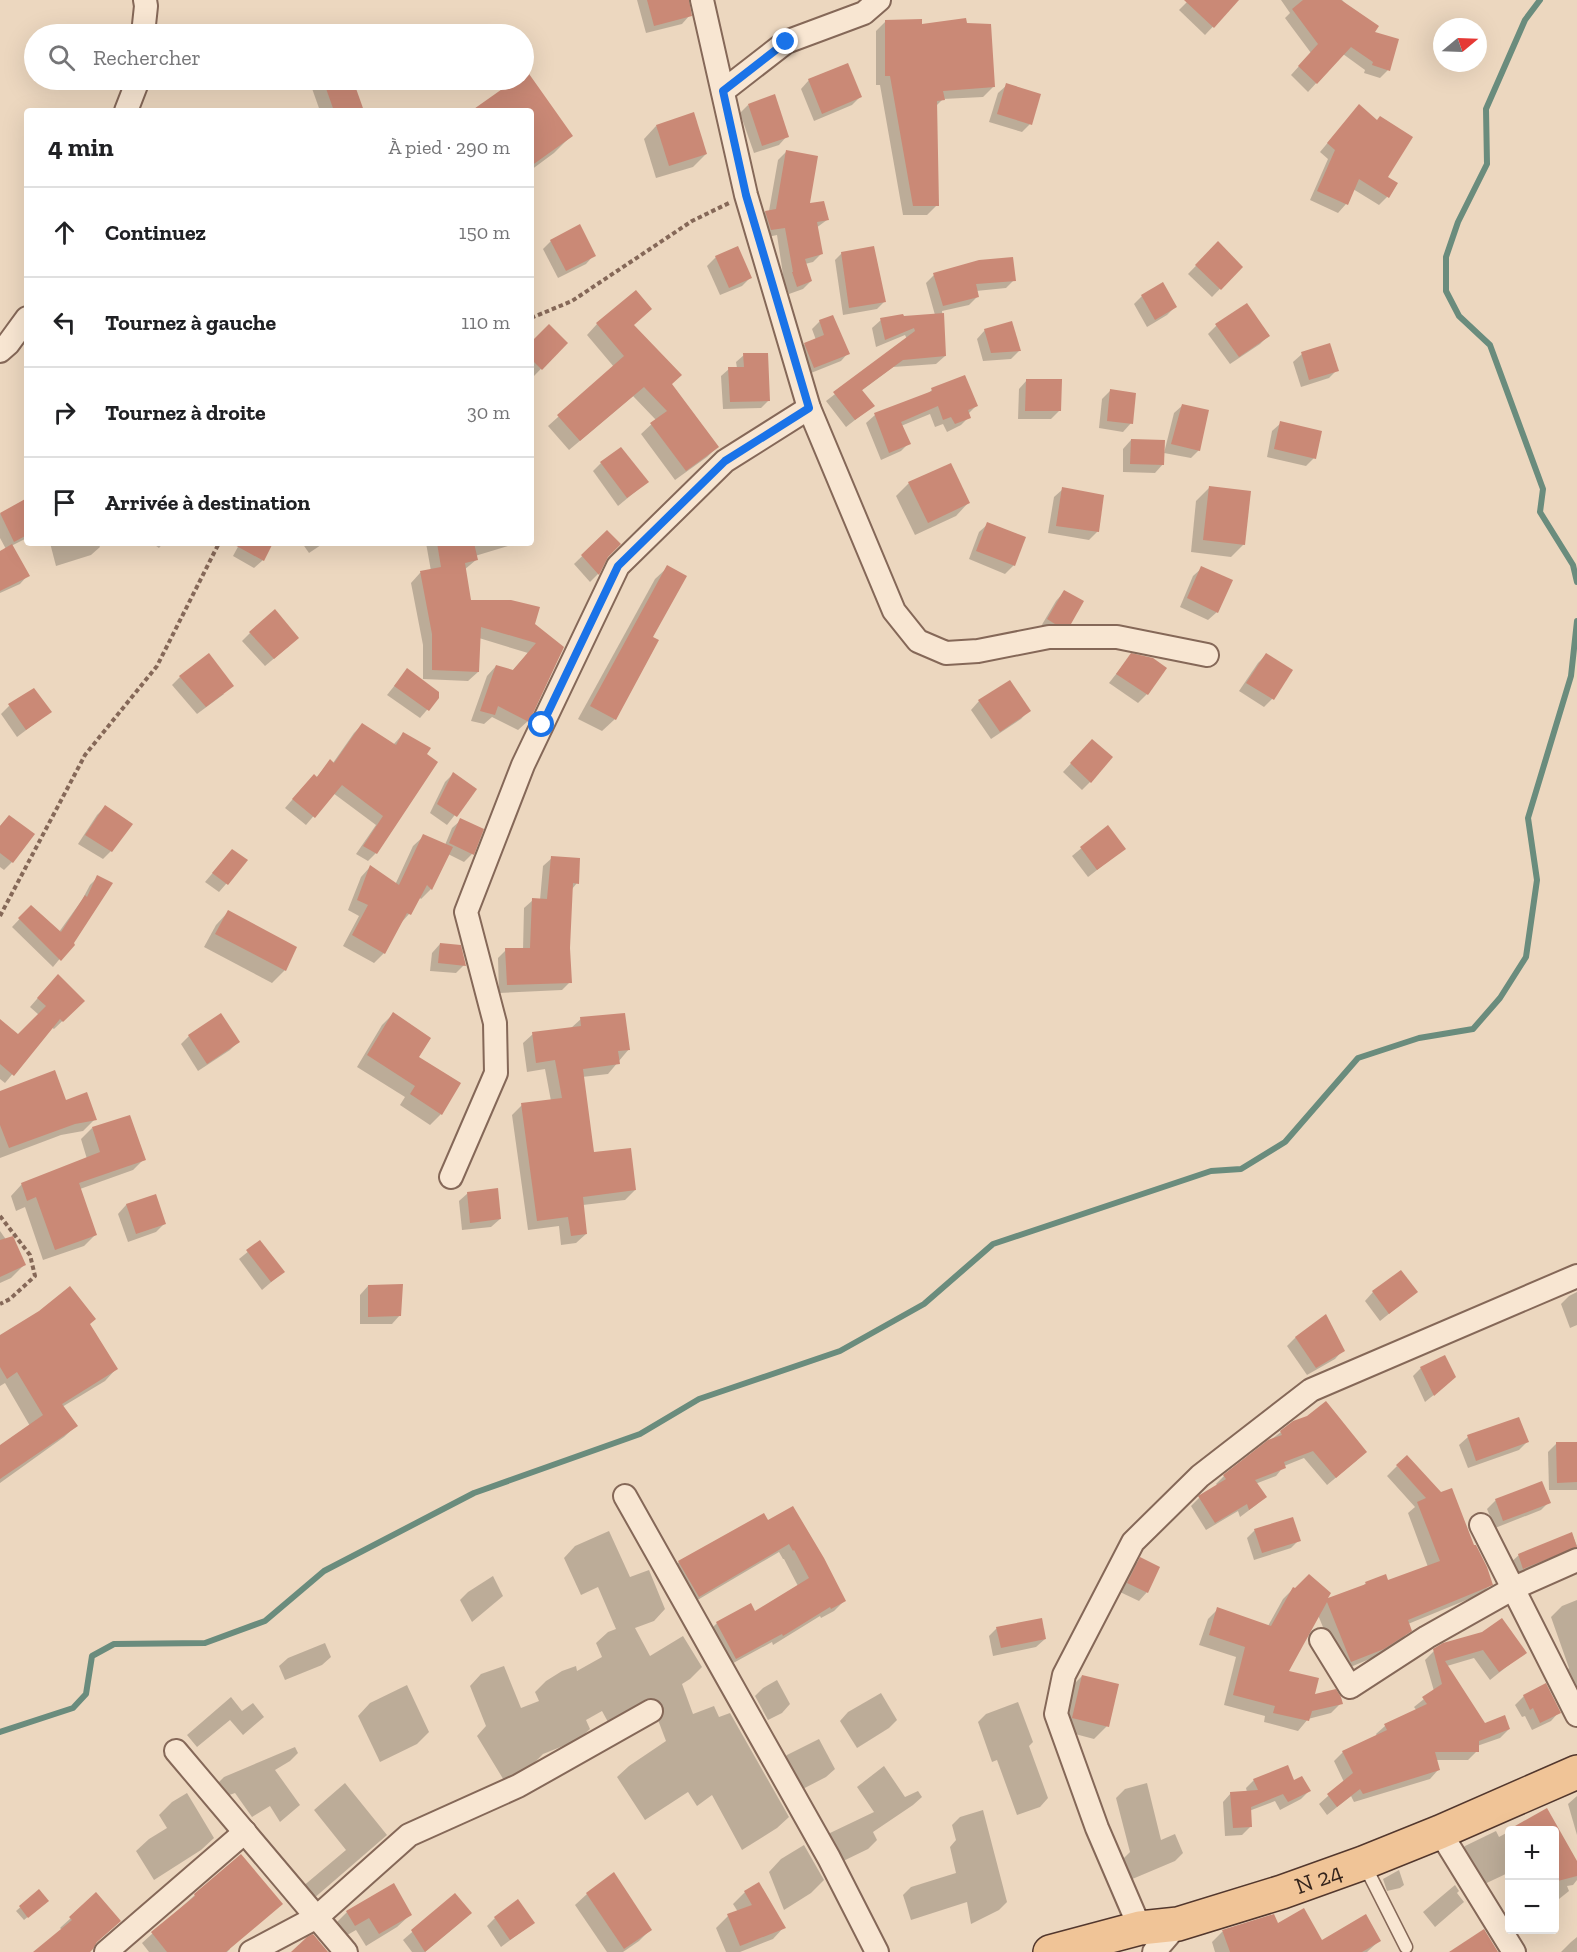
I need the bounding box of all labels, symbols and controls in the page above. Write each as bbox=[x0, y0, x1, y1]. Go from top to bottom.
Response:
north arrow bbox=[1433, 18, 1487, 72]
search box bbox=[24, 24, 534, 90]
route end bbox=[772, 28, 798, 54]
icon: search bbox=[45, 41, 78, 74]
text: Rechercher bbox=[93, 44, 201, 71]
text: 4 min bbox=[48, 131, 114, 163]
text: À pied · 290 m bbox=[388, 135, 510, 159]
icon: ahead bbox=[48, 216, 81, 249]
text: Continuez bbox=[105, 219, 206, 246]
text: 150 m bbox=[459, 220, 510, 244]
icon: left bbox=[48, 306, 81, 339]
text: Tournez à gauche bbox=[105, 309, 276, 336]
text: 110 m bbox=[461, 310, 510, 334]
icon: right bbox=[48, 396, 81, 429]
text: Tournez à droite bbox=[105, 399, 266, 426]
text: 30 m bbox=[467, 400, 510, 424]
icon: arrive bbox=[48, 486, 81, 519]
text: Arrivée à destination bbox=[105, 489, 310, 516]
route start bbox=[528, 711, 554, 737]
map controls bbox=[1505, 1826, 1559, 1934]
button: + bbox=[1505, 1826, 1559, 1880]
street label: N 24 bbox=[1291, 1857, 1346, 1900]
button: − bbox=[1505, 1880, 1559, 1934]

